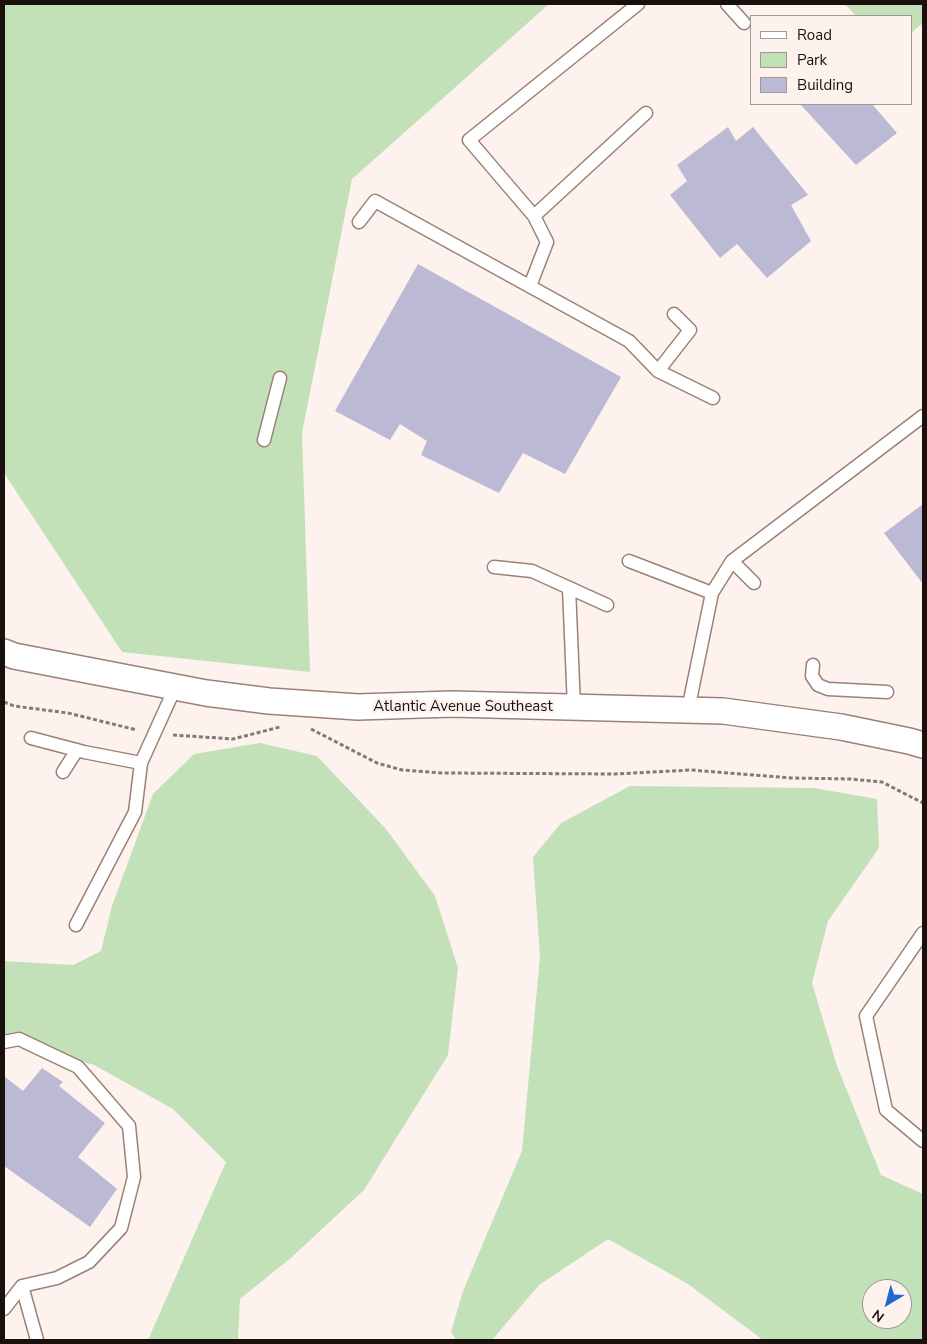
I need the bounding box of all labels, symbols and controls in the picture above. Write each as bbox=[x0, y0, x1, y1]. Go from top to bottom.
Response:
legend bbox=[750, 15, 912, 105]
text: Road bbox=[797, 25, 832, 45]
text: Park bbox=[797, 50, 827, 70]
text: Building bbox=[797, 75, 853, 95]
street label: Atlantic Avenue Southeast bbox=[373, 698, 553, 716]
north arrow bbox=[862, 1279, 912, 1329]
text: N bbox=[868, 1305, 888, 1326]

